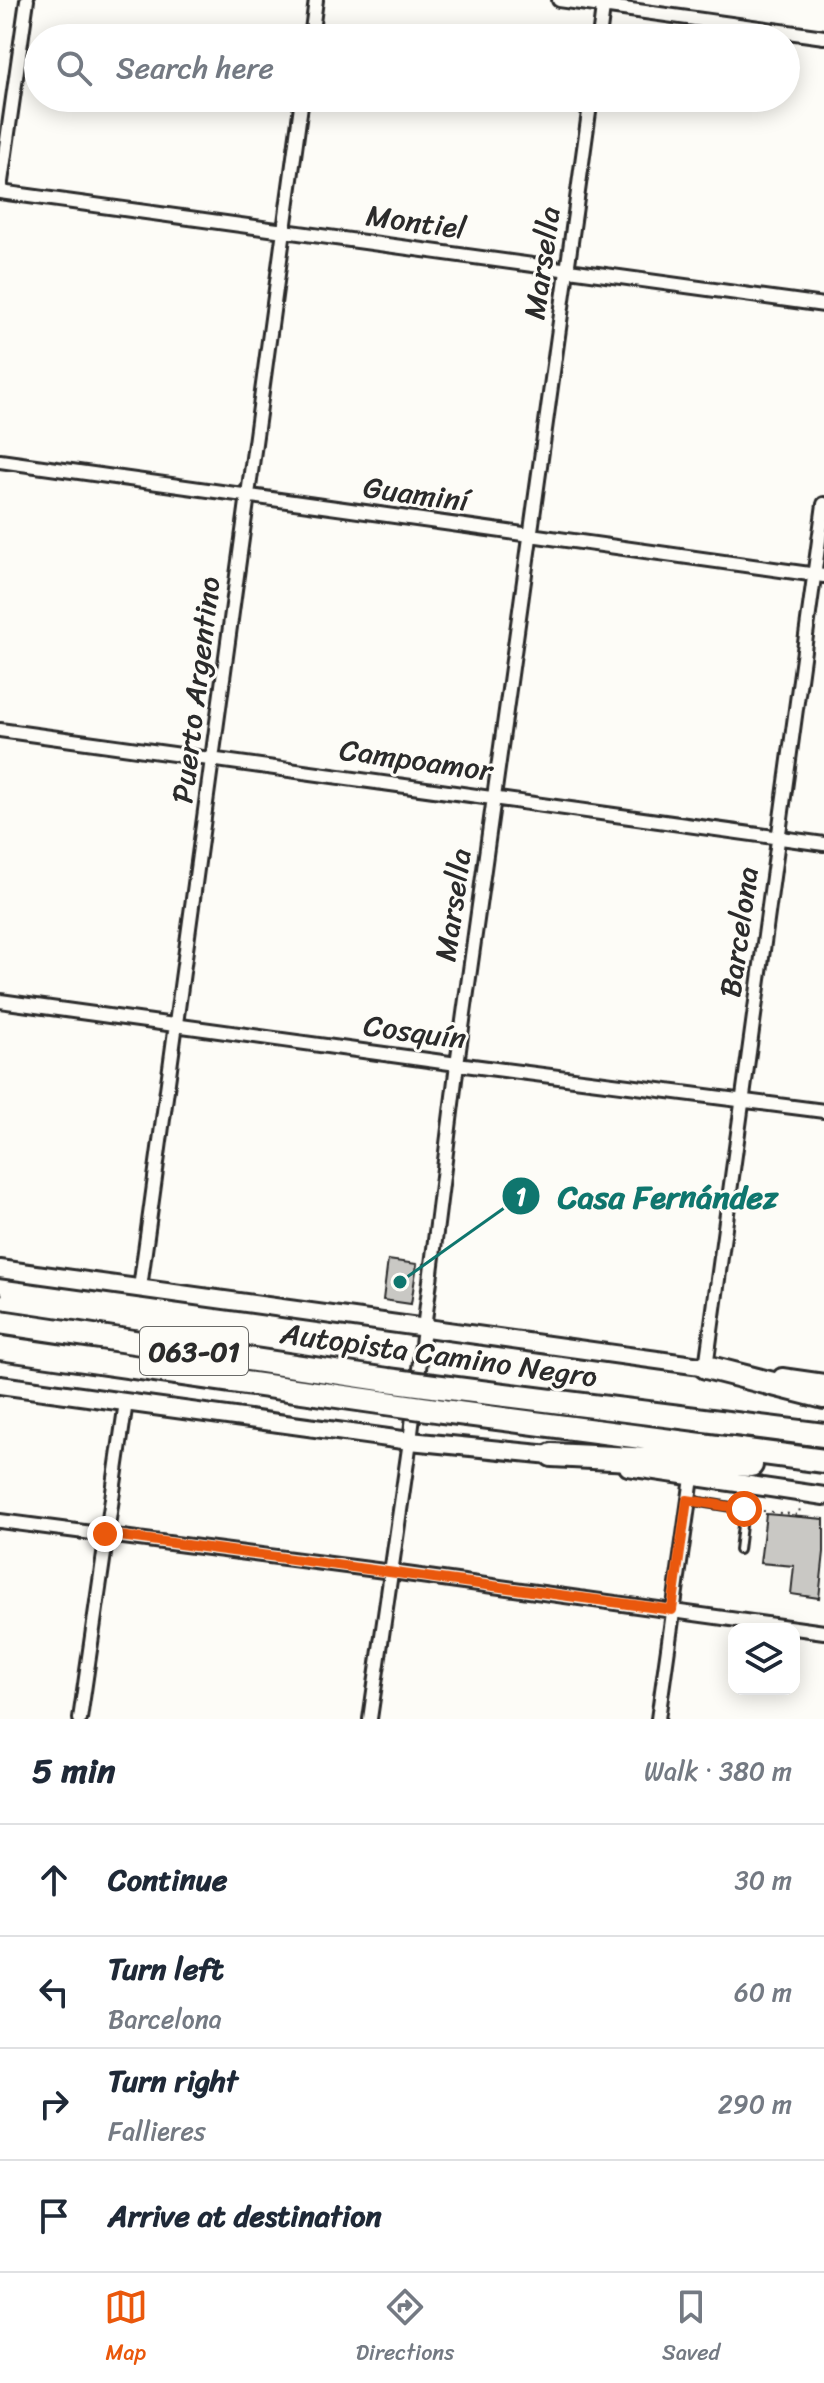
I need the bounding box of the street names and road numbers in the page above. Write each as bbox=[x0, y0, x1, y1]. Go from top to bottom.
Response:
street label: Montiel bbox=[363, 188, 470, 256]
street label: Marsella bbox=[507, 203, 577, 323]
street label: Guaminí bbox=[360, 460, 476, 529]
street label: Puerto Argentino bbox=[155, 573, 237, 806]
street label: Campoamor bbox=[336, 723, 497, 798]
street label: Marsella bbox=[418, 845, 488, 965]
street label: Barcelona bbox=[703, 863, 775, 1001]
street label: Cosquín bbox=[360, 998, 470, 1066]
street label: Autopista Camino Negro bbox=[276, 1306, 601, 1404]
road number: 063-01 bbox=[140, 1327, 248, 1375]

